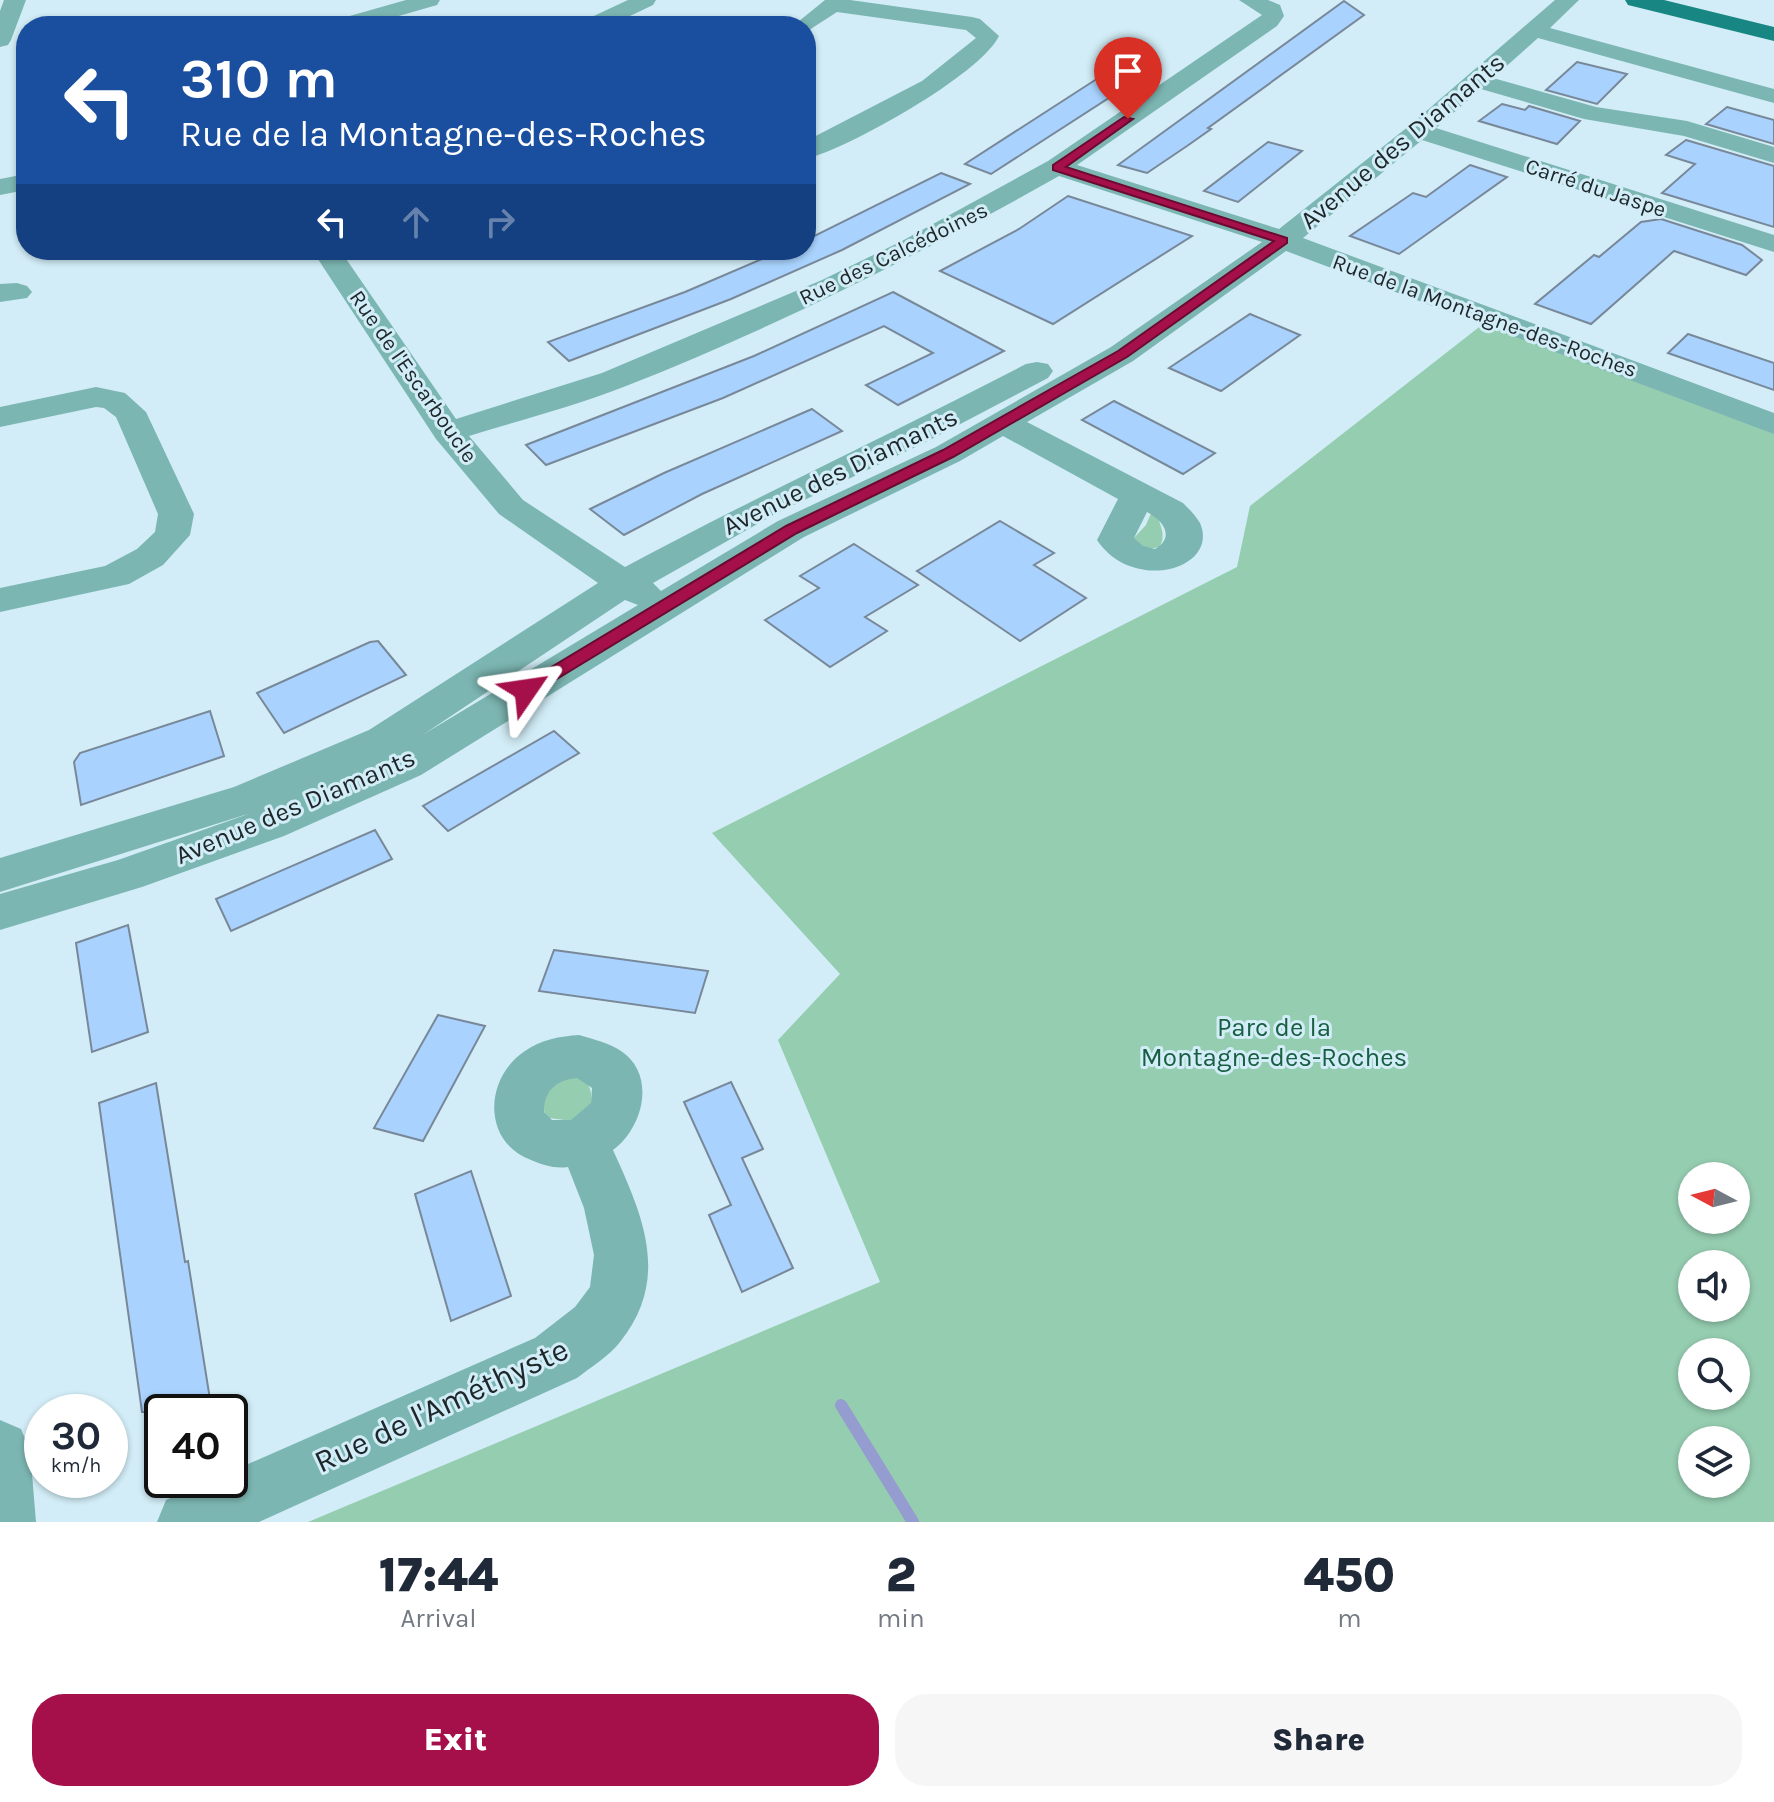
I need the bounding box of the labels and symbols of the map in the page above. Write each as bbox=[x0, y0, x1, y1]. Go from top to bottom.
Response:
pin bbox=[1094, 37, 1162, 119]
street label: Avenue des Diamants bbox=[1294, 47, 1511, 236]
street label: Carré du Jaspe bbox=[1522, 153, 1669, 223]
street label: Rue des Calcédoines bbox=[795, 197, 992, 311]
street label: Rue de la Montagne-des-Roches bbox=[1329, 249, 1640, 383]
street label: Rue de l'Escarboucle bbox=[344, 285, 482, 468]
street label: Avenue des Diamants bbox=[718, 401, 963, 542]
position arrow bbox=[484, 648, 568, 732]
street label: Avenue des Diamants bbox=[171, 742, 420, 871]
park label: Parc de la Montagne-des-Roches bbox=[1141, 1012, 1407, 1073]
north arrow bbox=[1678, 1162, 1750, 1234]
street label: Rue de l'Améthyste bbox=[309, 1330, 574, 1480]
speed limit sign: 40 bbox=[144, 1394, 248, 1498]

